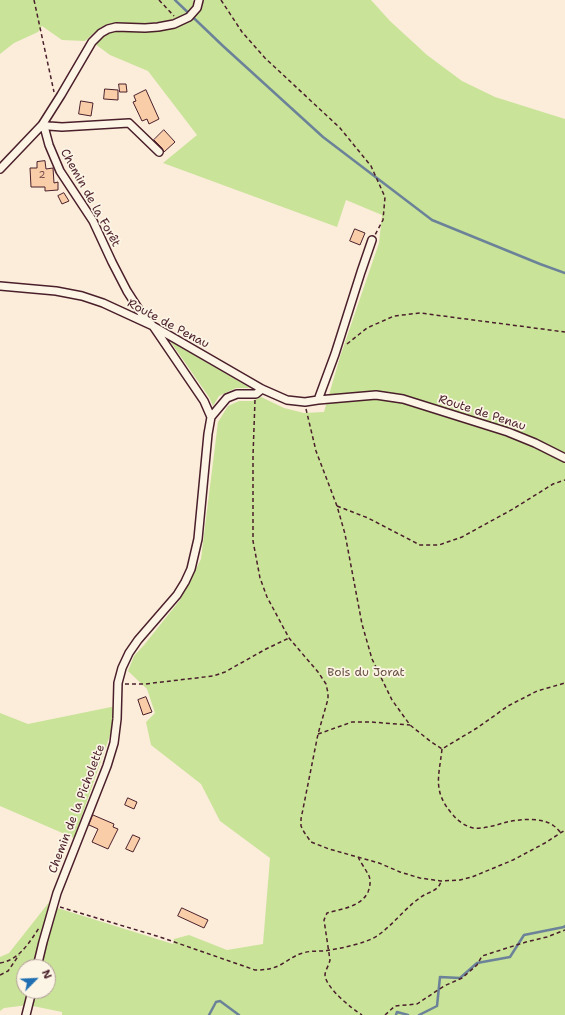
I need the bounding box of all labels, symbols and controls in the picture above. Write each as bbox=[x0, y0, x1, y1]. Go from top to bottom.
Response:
street label: Chemin de la Forêt bbox=[57, 146, 123, 250]
house number: 2 bbox=[39, 169, 45, 181]
street label: Route de Penau bbox=[124, 296, 212, 352]
street label: Route de Penau bbox=[437, 392, 527, 434]
park label: Bois du Jorat bbox=[327, 666, 405, 680]
street label: Chemin de la Picholette bbox=[46, 743, 108, 875]
north arrow bbox=[16, 959, 56, 999]
text: N bbox=[38, 967, 55, 981]

